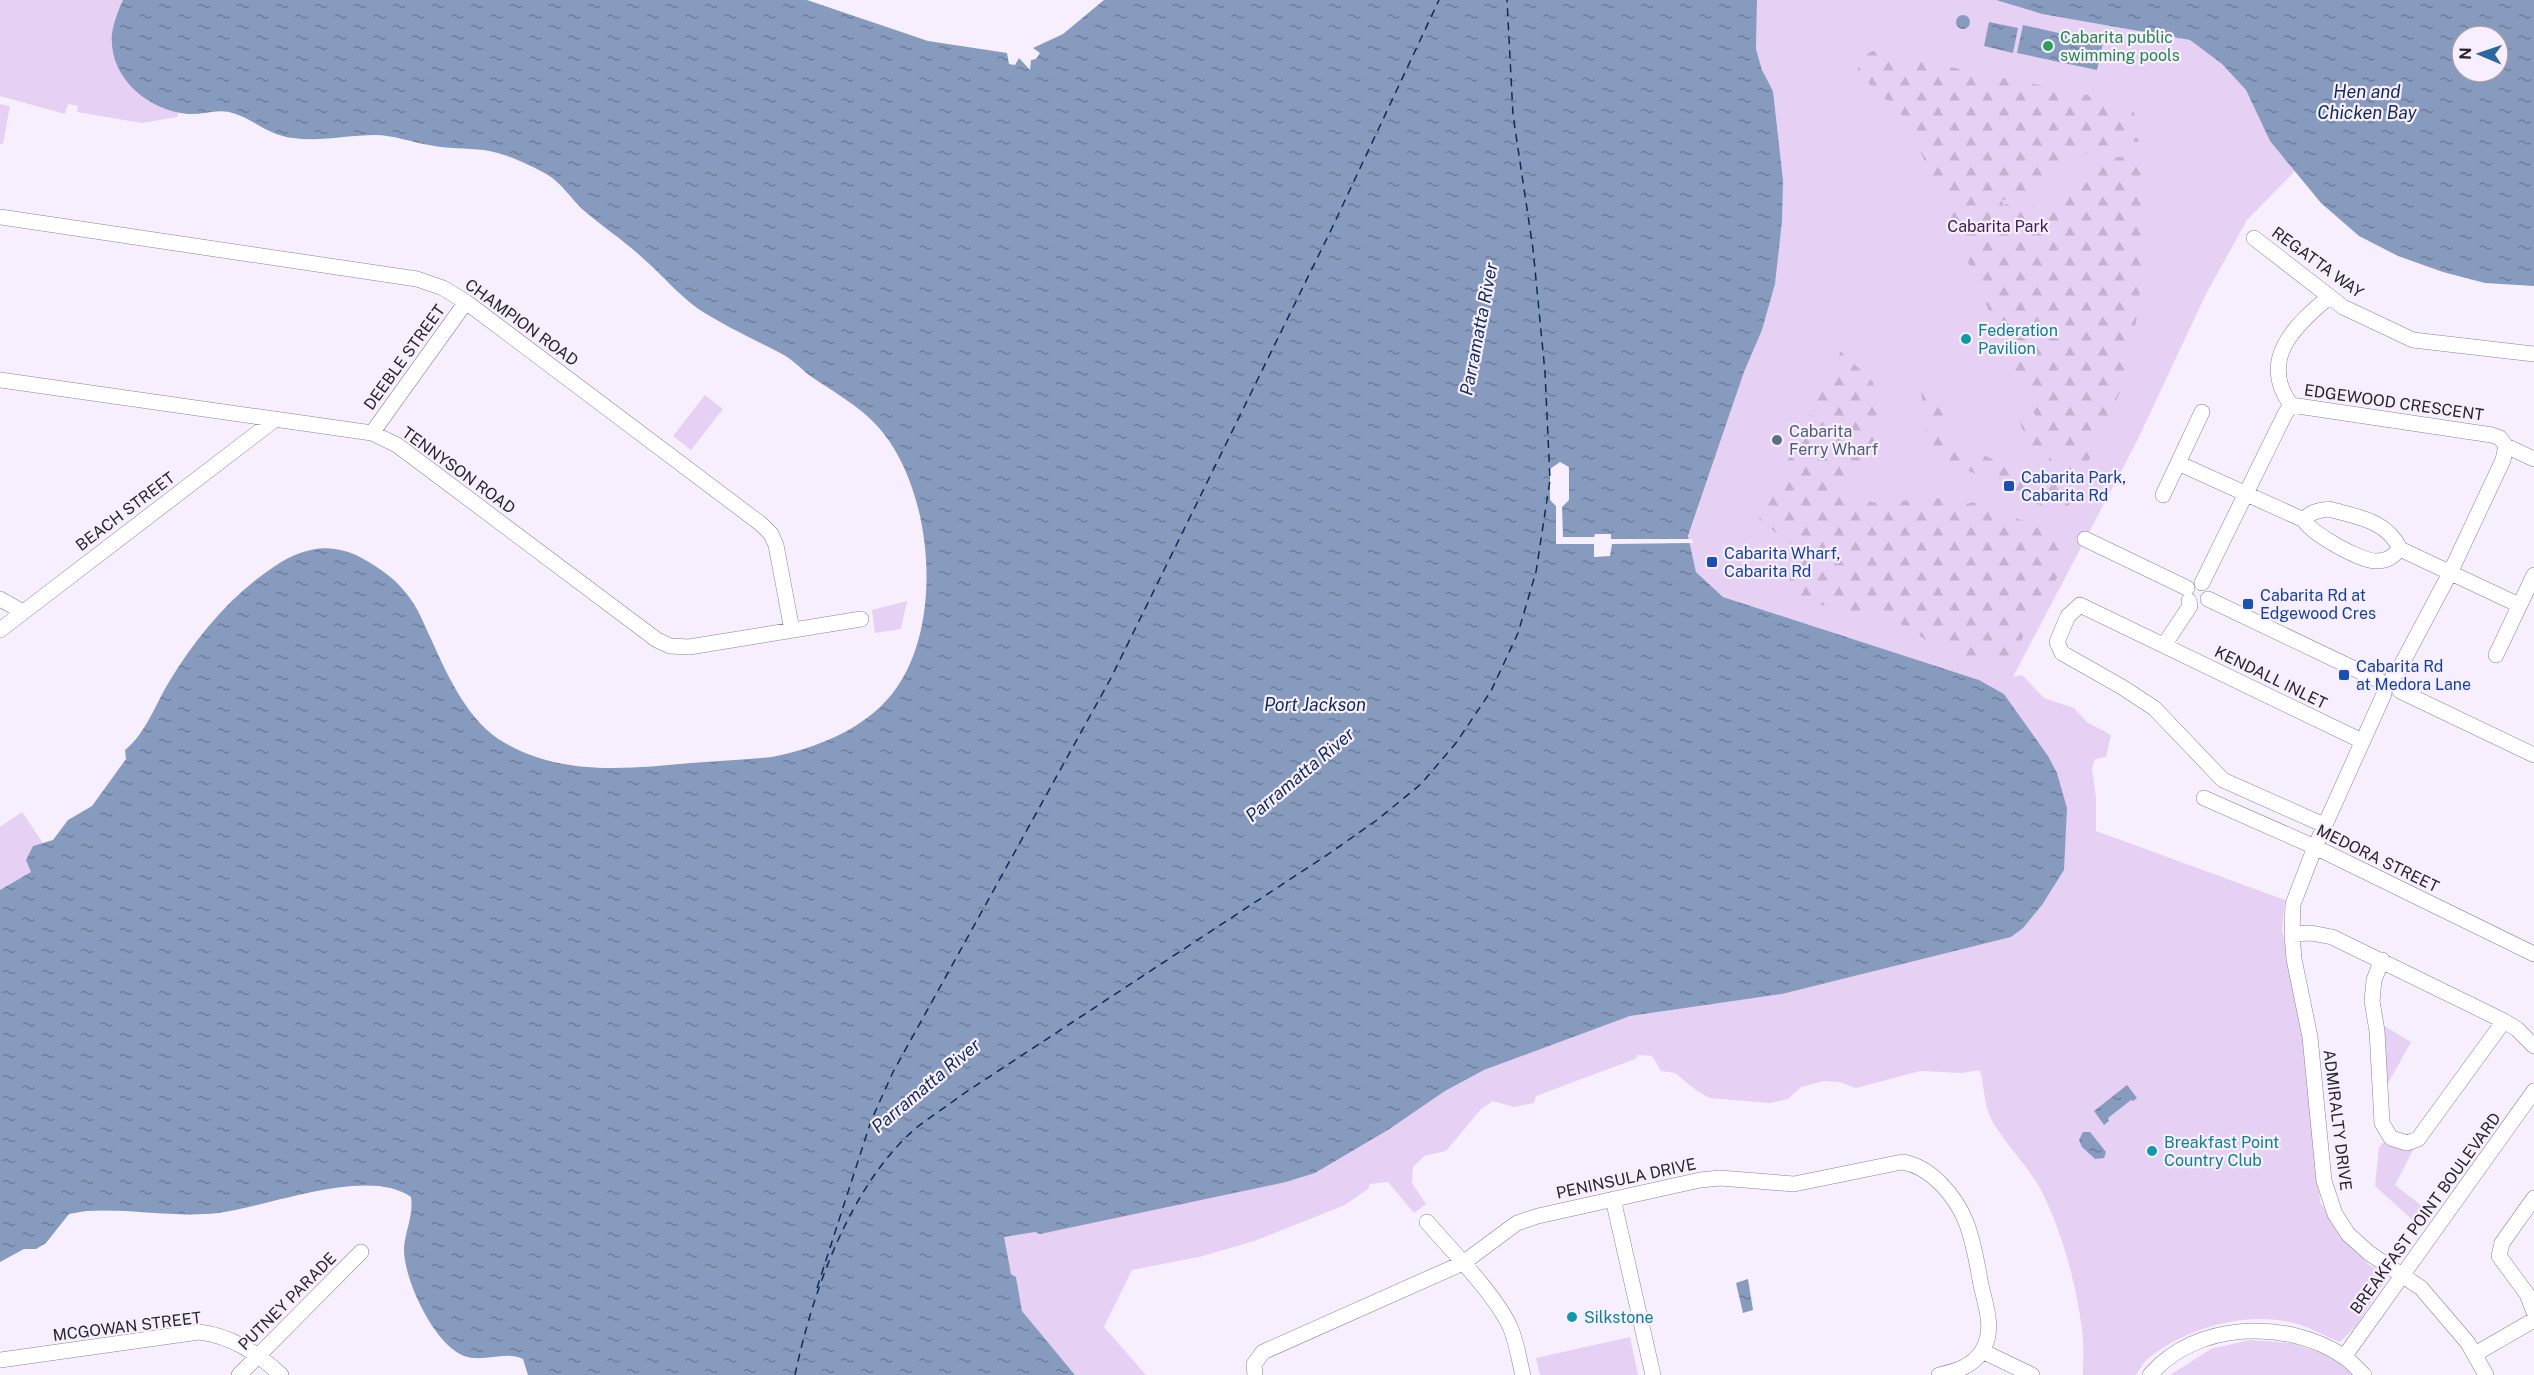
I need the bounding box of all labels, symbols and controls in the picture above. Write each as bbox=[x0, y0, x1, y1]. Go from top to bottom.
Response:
north arrow bbox=[2450, 24, 2510, 84]
place label: Cabarita public swimming pools bbox=[2060, 28, 2180, 65]
marker: Cabarita public swimming pools bbox=[2041, 39, 2055, 53]
text: N bbox=[2456, 47, 2475, 60]
water label: Hen and Chicken Bay bbox=[2317, 81, 2418, 123]
park label: Cabarita Park bbox=[1947, 217, 2049, 236]
street label: REGATTA WAY bbox=[2268, 223, 2367, 302]
water label: Parramatta River bbox=[1455, 260, 1502, 397]
street label: CHAMPION ROAD bbox=[461, 275, 582, 370]
street label: DEEBLE STREET bbox=[360, 301, 449, 414]
place label: Federation Pavilion bbox=[1978, 321, 2058, 358]
marker: Federation Pavilion bbox=[1959, 332, 1973, 346]
street label: EDGEWOOD CRESCENT bbox=[2303, 380, 2485, 425]
place label: Cabarita Ferry Wharf bbox=[1789, 422, 1878, 459]
street label: TENNYSON ROAD bbox=[398, 423, 519, 518]
marker: Cabarita Ferry Wharf bbox=[1770, 433, 1784, 447]
street label: BEACH STREET bbox=[72, 468, 179, 555]
place label: Cabarita Park, Cabarita Rd bbox=[2021, 468, 2126, 505]
marker: Cabarita Park, Cabarita Rd bbox=[2002, 479, 2016, 493]
place label: Cabarita Wharf, Cabarita Rd bbox=[1724, 544, 1840, 581]
marker: Cabarita Wharf, Cabarita Rd bbox=[1705, 555, 1719, 569]
place label: Cabarita Rd at Edgewood Cres bbox=[2260, 586, 2376, 623]
marker: Cabarita Rd at Edgewood Cres bbox=[2241, 597, 2255, 611]
street label: KENDALL INLET bbox=[2211, 642, 2331, 713]
place label: Cabarita Rd at Medora Lane bbox=[2356, 657, 2471, 694]
marker: Cabarita Rd at Medora Lane bbox=[2337, 668, 2351, 682]
water label: Port Jackson bbox=[1264, 694, 1366, 715]
water label: Parramatta River bbox=[1241, 723, 1358, 826]
street label: MEDORA STREET bbox=[2314, 821, 2442, 897]
water label: Parramatta River bbox=[867, 1034, 984, 1137]
street label: ADMIRALTY DRIVE bbox=[2319, 1048, 2356, 1192]
street label: BREAKFAST POINT BOULEVARD bbox=[2346, 1109, 2505, 1318]
place label: Breakfast Point Country Club bbox=[2164, 1133, 2279, 1170]
marker: Breakfast Point Country Club bbox=[2145, 1144, 2159, 1158]
street label: PENINSULA DRIVE bbox=[1554, 1154, 1698, 1203]
street label: PUTNEY PARADE bbox=[235, 1249, 340, 1354]
street label: MCGOWAN STREET bbox=[52, 1308, 203, 1345]
place label: Silkstone bbox=[1584, 1308, 1654, 1327]
marker: Silkstone bbox=[1565, 1310, 1579, 1324]

